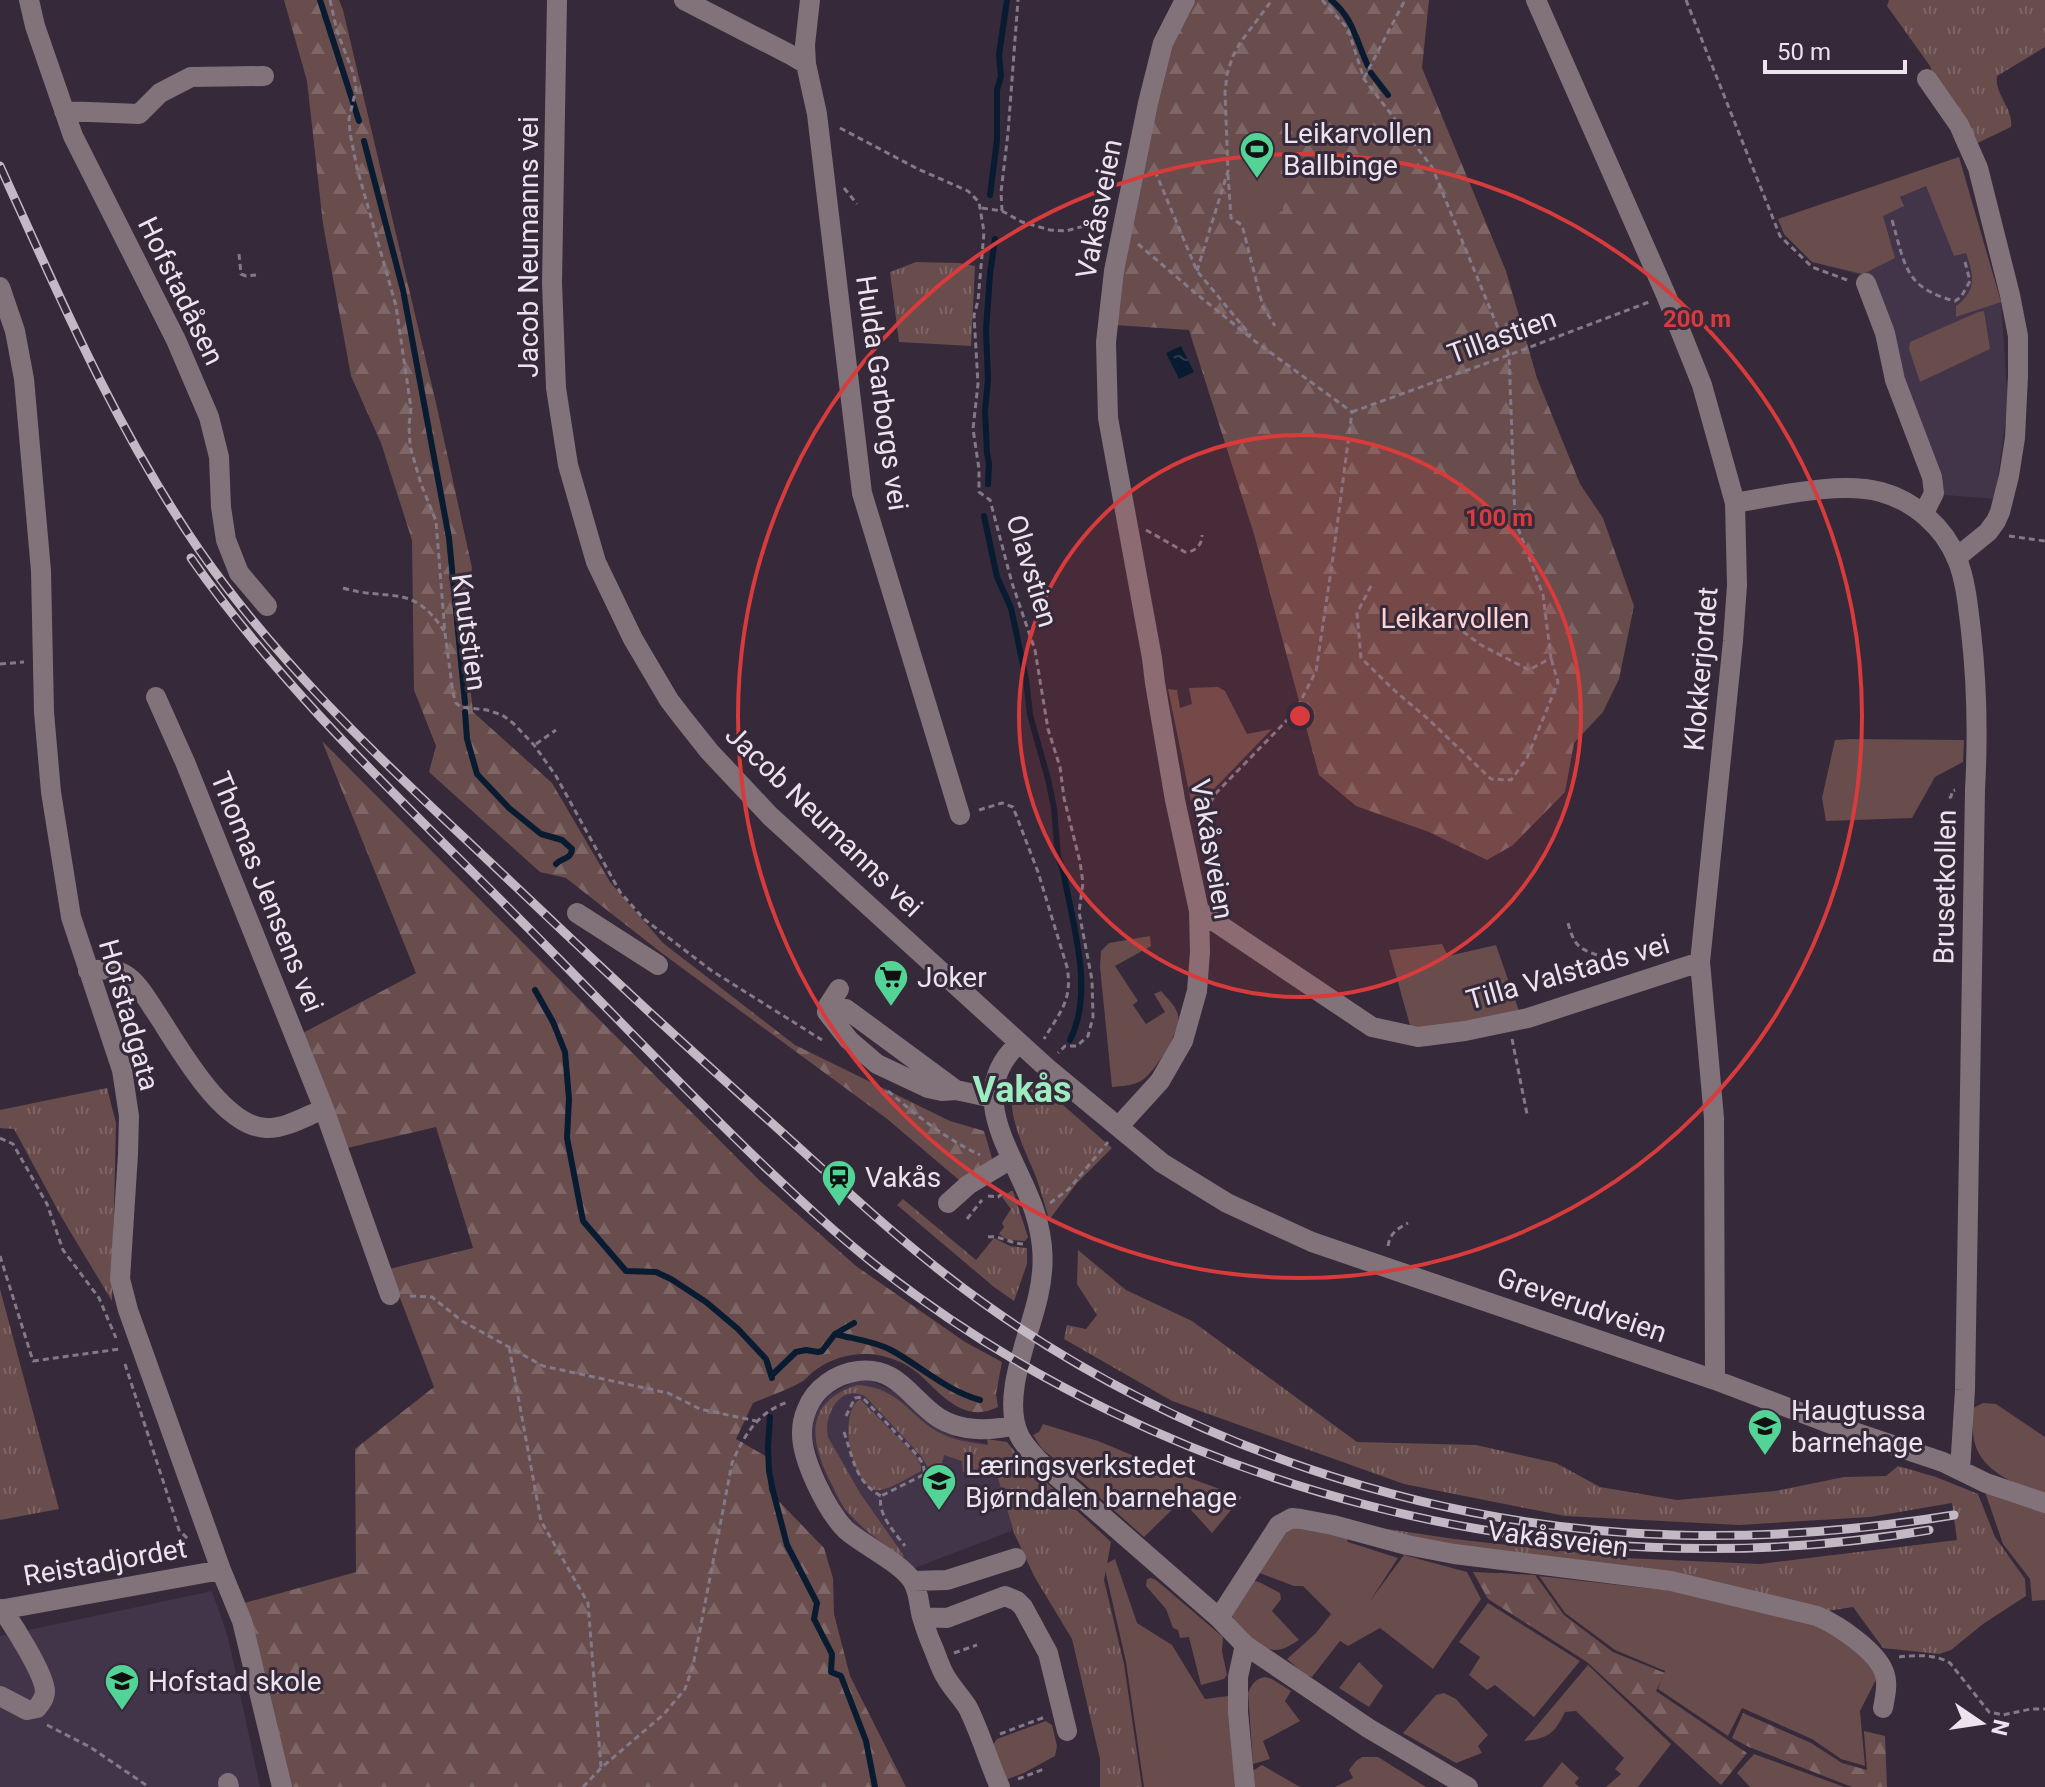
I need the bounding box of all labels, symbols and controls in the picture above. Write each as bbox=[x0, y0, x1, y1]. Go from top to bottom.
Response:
scale bar bbox=[1765, 24, 1905, 74]
text: 50 m bbox=[1777, 38, 1831, 66]
street label: Jacob Neumanns vei bbox=[512, 116, 545, 378]
place label: Leikarvollen Ballbinge bbox=[1283, 117, 1432, 182]
sports icon: Leikarvollen Ballbinge bbox=[1238, 130, 1276, 180]
street label: Vakåsveien bbox=[1069, 136, 1129, 282]
street label: Hofstadåsen bbox=[131, 212, 231, 370]
street label: Hulda Garborgs vei bbox=[849, 273, 915, 513]
street label: Tillastien bbox=[1443, 301, 1561, 371]
text: 200 m bbox=[1663, 305, 1731, 333]
text: 100 m bbox=[1465, 504, 1533, 532]
street label: Olavstien bbox=[999, 511, 1065, 631]
street label: Knutstien bbox=[444, 571, 494, 693]
street label: Klokkerjordet bbox=[1677, 586, 1725, 752]
park label: Leikarvollen bbox=[1380, 602, 1530, 635]
centre of rings bbox=[1286, 702, 1314, 730]
street label: Jacob Neumanns vei bbox=[719, 718, 929, 924]
street label: Thomas Jensens vei bbox=[204, 767, 330, 1017]
street label: Vakåsveien bbox=[1183, 776, 1241, 922]
street label: Brusetkollen bbox=[1927, 809, 1963, 965]
street label: Tilla Valstads vei bbox=[1463, 927, 1673, 1017]
street label: Hofstadgata bbox=[92, 936, 166, 1094]
supermarket icon: Joker bbox=[872, 958, 910, 1008]
place label: Joker bbox=[917, 961, 987, 994]
district label: Vakås bbox=[973, 1069, 1071, 1111]
station icon: Vakås bbox=[820, 1158, 858, 1208]
place label: Vakås bbox=[865, 1161, 941, 1194]
street label: Greverudveien bbox=[1493, 1261, 1671, 1349]
place label: Haugtussa barnehage bbox=[1791, 1394, 1926, 1459]
school or university icon: Haugtussa barnehage bbox=[1746, 1407, 1784, 1457]
place label: Læringsverkstedet Bjørndalen barnehage bbox=[965, 1449, 1237, 1514]
school or university icon: Læringsverkstedet Bjørndalen barnehage bbox=[920, 1462, 958, 1512]
street label: Vakåsveien bbox=[1486, 1514, 1630, 1564]
street label: Reistadjordet bbox=[21, 1531, 189, 1593]
school or university icon: Hofstad skole bbox=[103, 1662, 141, 1712]
place label: Hofstad skole bbox=[148, 1665, 322, 1698]
north arrow bbox=[1941, 1683, 2021, 1763]
text: N bbox=[1986, 1717, 2014, 1738]

